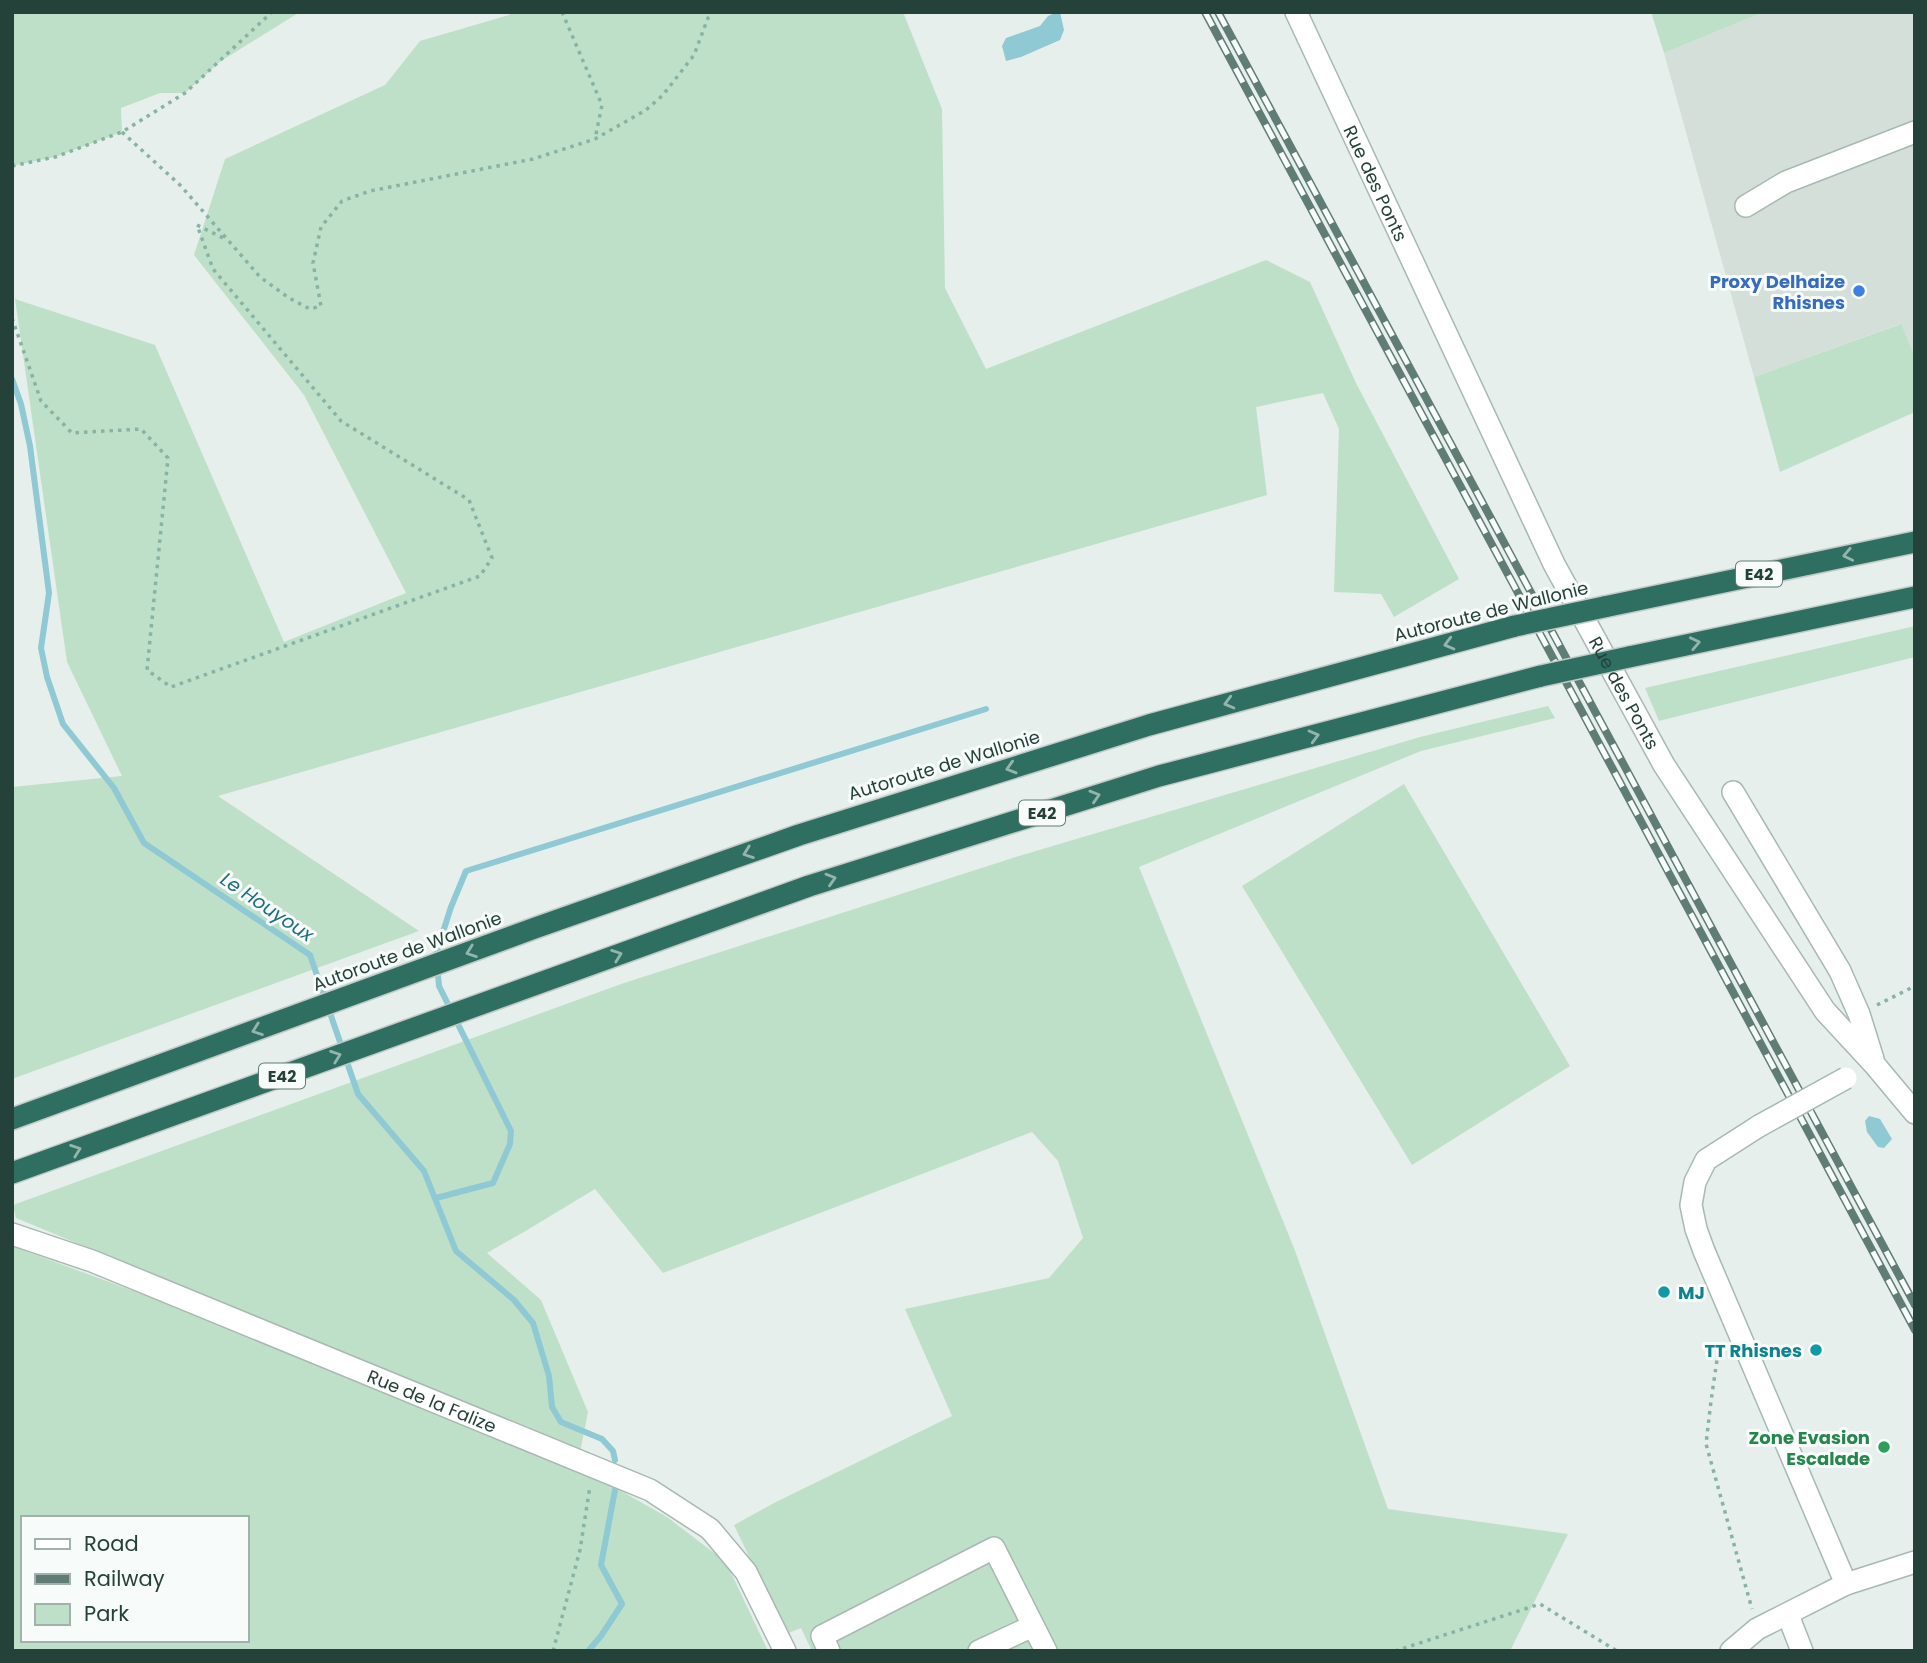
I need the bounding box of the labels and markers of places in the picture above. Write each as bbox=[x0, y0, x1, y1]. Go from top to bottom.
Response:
place label: Proxy Delhaize Rhisnes bbox=[1710, 269, 1845, 315]
marker: Proxy Delhaize Rhisnes bbox=[1851, 283, 1867, 299]
place label: MJ bbox=[1678, 1280, 1705, 1305]
marker: MJ bbox=[1656, 1284, 1672, 1300]
place label: TT Rhisnes bbox=[1704, 1338, 1802, 1363]
marker: TT Rhisnes bbox=[1808, 1342, 1824, 1358]
place label: Zone Evasion Escalade bbox=[1749, 1425, 1870, 1471]
marker: Zone Evasion Escalade bbox=[1876, 1439, 1892, 1455]

